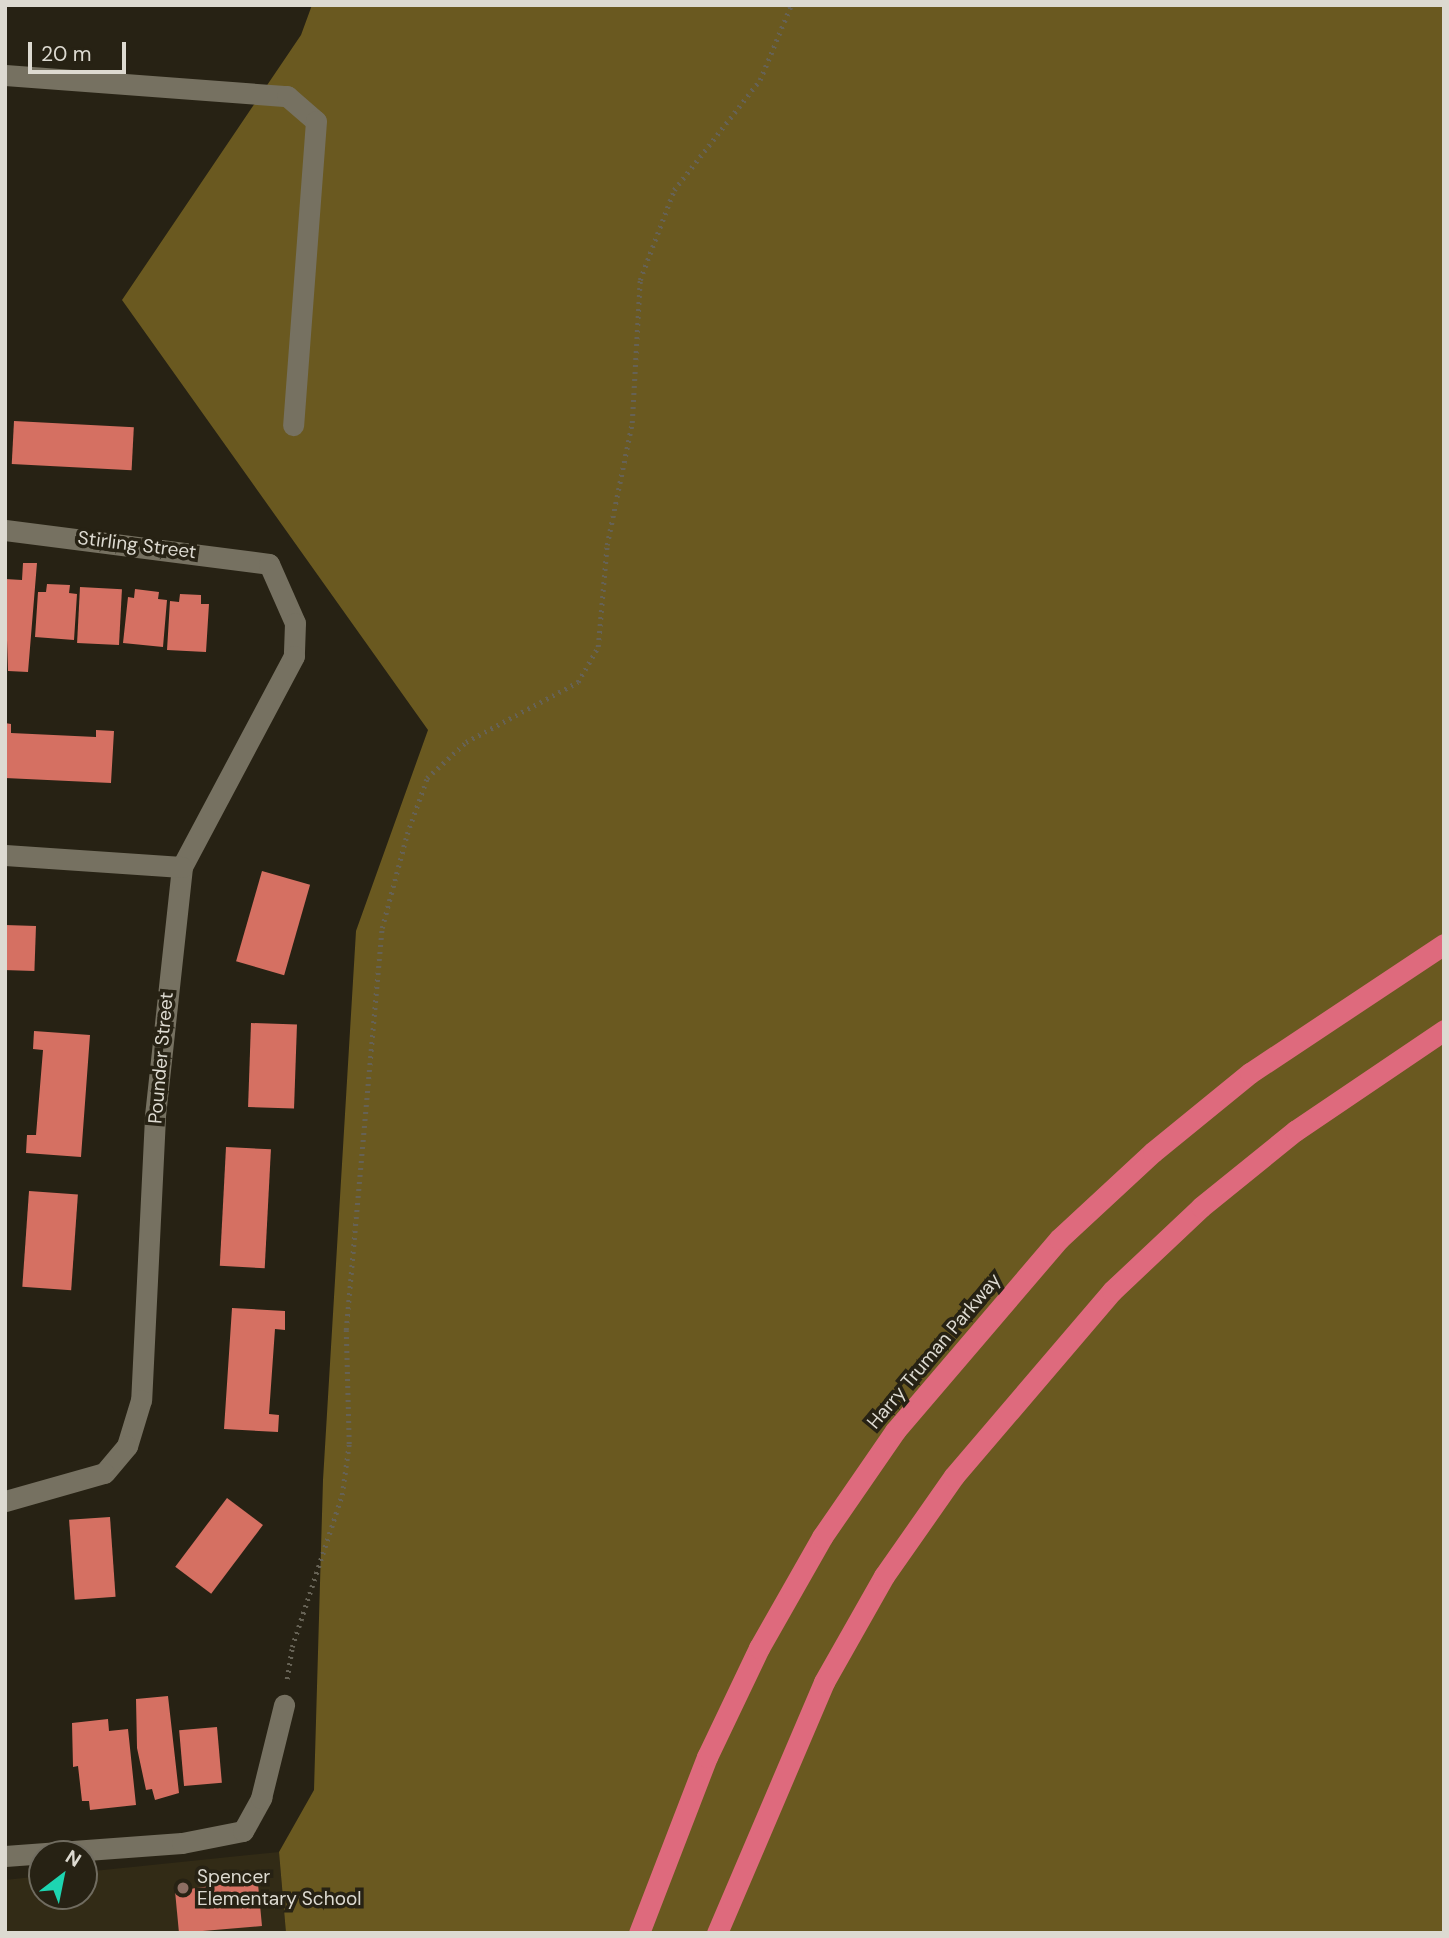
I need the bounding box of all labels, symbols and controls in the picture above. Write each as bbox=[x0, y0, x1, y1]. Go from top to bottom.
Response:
scale bar bbox=[32, 28, 130, 72]
text: 20 m bbox=[41, 40, 92, 68]
street label: Stirling Street bbox=[76, 526, 198, 564]
street label: Pounder Street bbox=[144, 991, 178, 1125]
street label: Harry Truman Parkway bbox=[862, 1269, 1006, 1433]
north arrow bbox=[28, 1840, 98, 1910]
text: N bbox=[61, 1844, 86, 1873]
place label: Spencer Elementary School bbox=[197, 1866, 361, 1910]
marker: Spencer Elementary School bbox=[175, 1880, 191, 1896]

